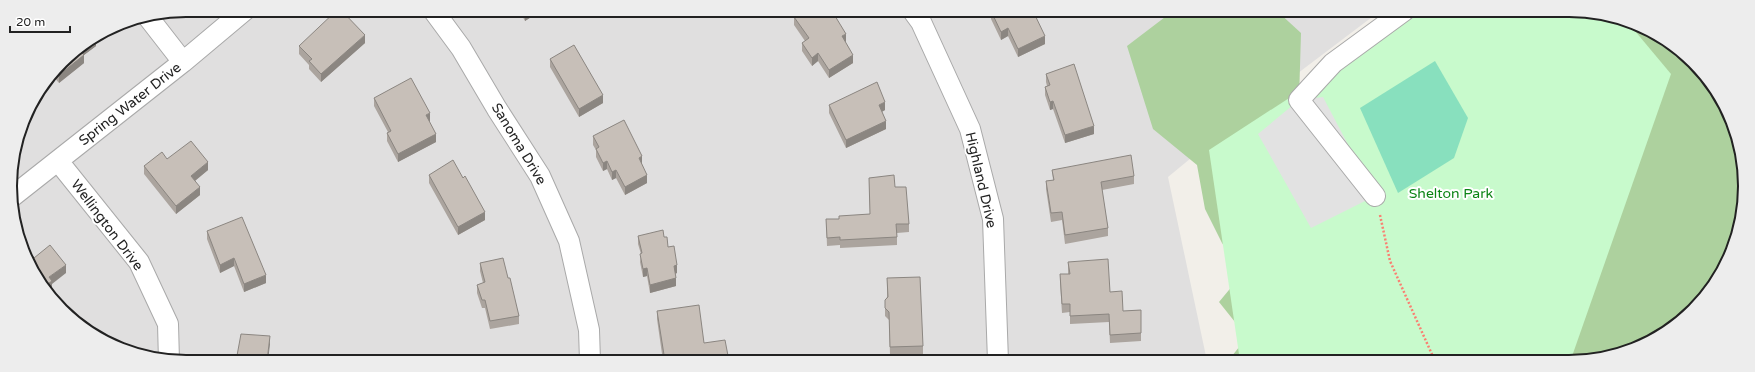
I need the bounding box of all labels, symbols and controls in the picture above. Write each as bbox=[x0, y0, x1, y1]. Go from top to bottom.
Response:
scale bar bbox=[10, 8, 70, 34]
text: 20 m bbox=[16, 15, 45, 29]
street label: Spring Water Drive bbox=[75, 59, 185, 149]
street label: Sanoma Drive bbox=[488, 100, 550, 188]
street label: Highland Drive bbox=[962, 130, 1000, 230]
street label: Wellington Drive bbox=[67, 176, 147, 274]
park label: Shelton Park bbox=[1409, 185, 1494, 202]

